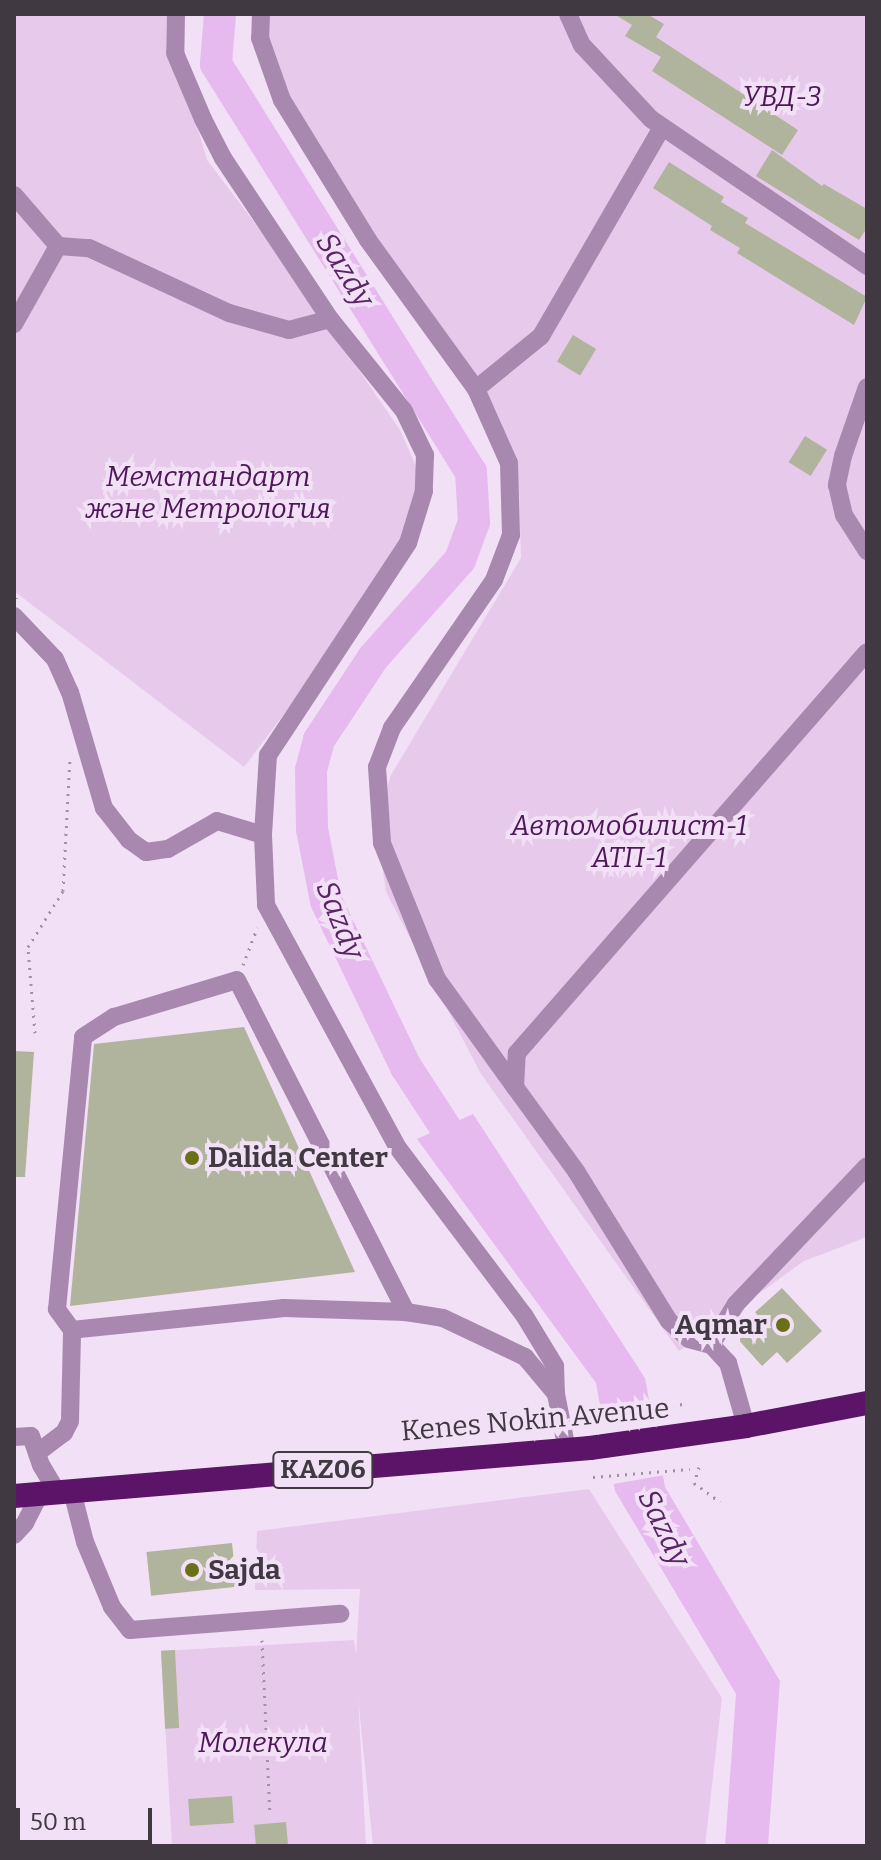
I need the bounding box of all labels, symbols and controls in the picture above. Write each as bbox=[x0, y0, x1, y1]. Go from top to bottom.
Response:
park label: УВД-3 bbox=[742, 80, 822, 114]
water label: Sazdy bbox=[308, 226, 382, 314]
park label: Мемстандарт және Метрология bbox=[85, 460, 331, 526]
park label: Автомобилист-1 АТП-1 bbox=[511, 809, 747, 875]
water label: Sazdy bbox=[308, 876, 372, 964]
place label: Dalida Center bbox=[208, 1141, 388, 1175]
marker: Dalida Center bbox=[183, 1149, 201, 1167]
place label: Aqmar bbox=[675, 1308, 767, 1342]
marker: Aqmar bbox=[774, 1316, 792, 1334]
street label: Kenes Nokin Avenue bbox=[399, 1392, 671, 1448]
road number: KАZ06 bbox=[271, 1448, 375, 1492]
water label: Sazdy bbox=[630, 1484, 698, 1572]
place label: Sajda bbox=[208, 1553, 281, 1587]
marker: Sajda bbox=[183, 1561, 201, 1579]
park label: Молекула bbox=[198, 1726, 328, 1760]
scale bar bbox=[20, 1792, 156, 1842]
text: 50 m bbox=[30, 1808, 86, 1836]

